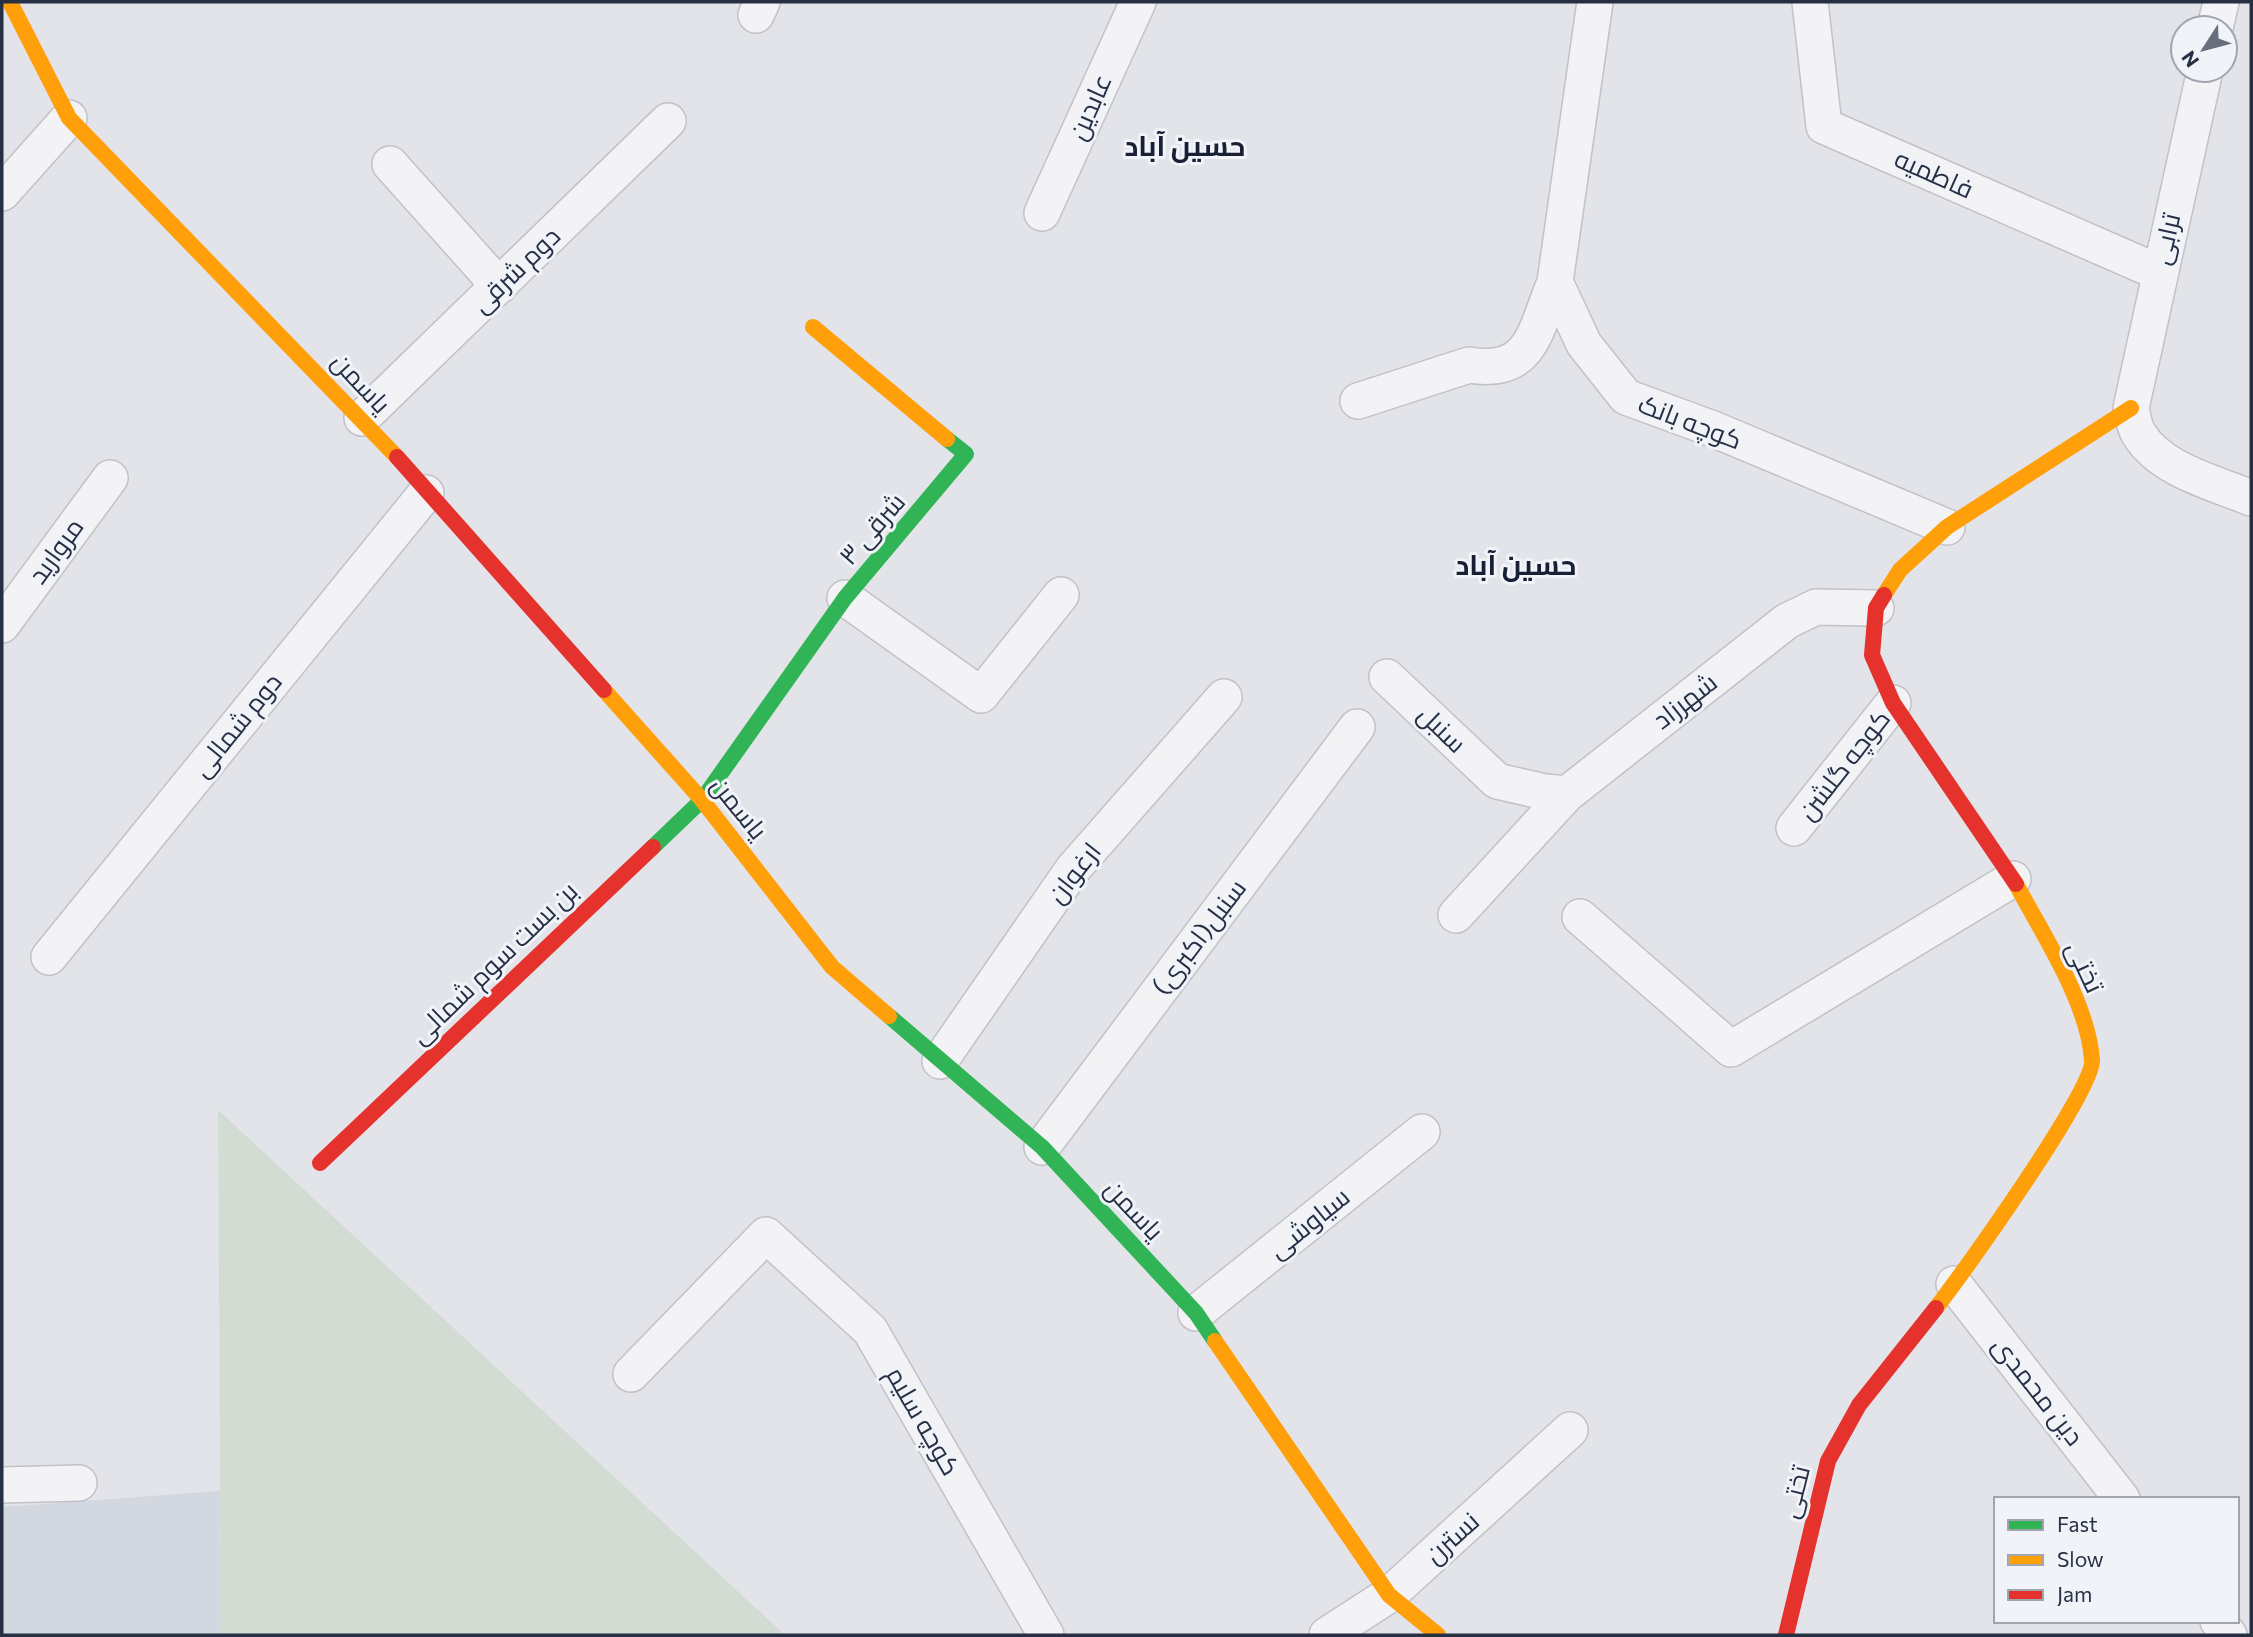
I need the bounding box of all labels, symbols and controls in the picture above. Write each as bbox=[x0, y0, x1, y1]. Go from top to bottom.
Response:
north arrow bbox=[2169, 14, 2239, 84]
text: N bbox=[2176, 47, 2203, 72]
street label: عابدین bbox=[1060, 69, 1119, 145]
district label: حسین آباد bbox=[1124, 128, 1246, 163]
street label: فاطمیه bbox=[1890, 142, 1979, 204]
street label: ترابی bbox=[2144, 210, 2187, 268]
street label: دوم شرقی bbox=[464, 219, 568, 321]
street label: یاسمن bbox=[325, 345, 398, 420]
street label: کوچه بانک bbox=[1633, 387, 1747, 457]
street label: ۳ شرقی bbox=[831, 486, 912, 572]
street label: مروارید bbox=[21, 511, 90, 589]
district label: حسین آباد bbox=[1455, 547, 1577, 582]
street label: شهرزاد bbox=[1646, 665, 1724, 736]
street label: دوم شمالی bbox=[185, 666, 290, 785]
street label: سنبل bbox=[1411, 698, 1474, 760]
street label: کوچه گلشن bbox=[1790, 703, 1898, 827]
street label: یاسمن bbox=[704, 769, 775, 846]
street label: ارغوان bbox=[1039, 836, 1107, 909]
street label: سنبل(اکبری) bbox=[1144, 872, 1253, 1001]
street label: بن بست سوم شمالی bbox=[403, 874, 586, 1052]
street label: تختی bbox=[2059, 936, 2112, 998]
street label: یاسمن bbox=[1098, 1172, 1171, 1247]
street label: سیاوشی bbox=[1261, 1180, 1356, 1265]
street label: دین محمدی bbox=[1985, 1329, 2091, 1452]
street label: کوچه سلیم bbox=[877, 1361, 968, 1482]
street label: تختی bbox=[1772, 1462, 1817, 1522]
legend bbox=[1994, 1497, 2239, 1623]
street label: نسترن bbox=[1418, 1505, 1485, 1570]
text: Fast bbox=[2057, 1511, 2098, 1536]
text: Slow bbox=[2057, 1546, 2104, 1571]
text: Jam bbox=[2057, 1581, 2092, 1606]

